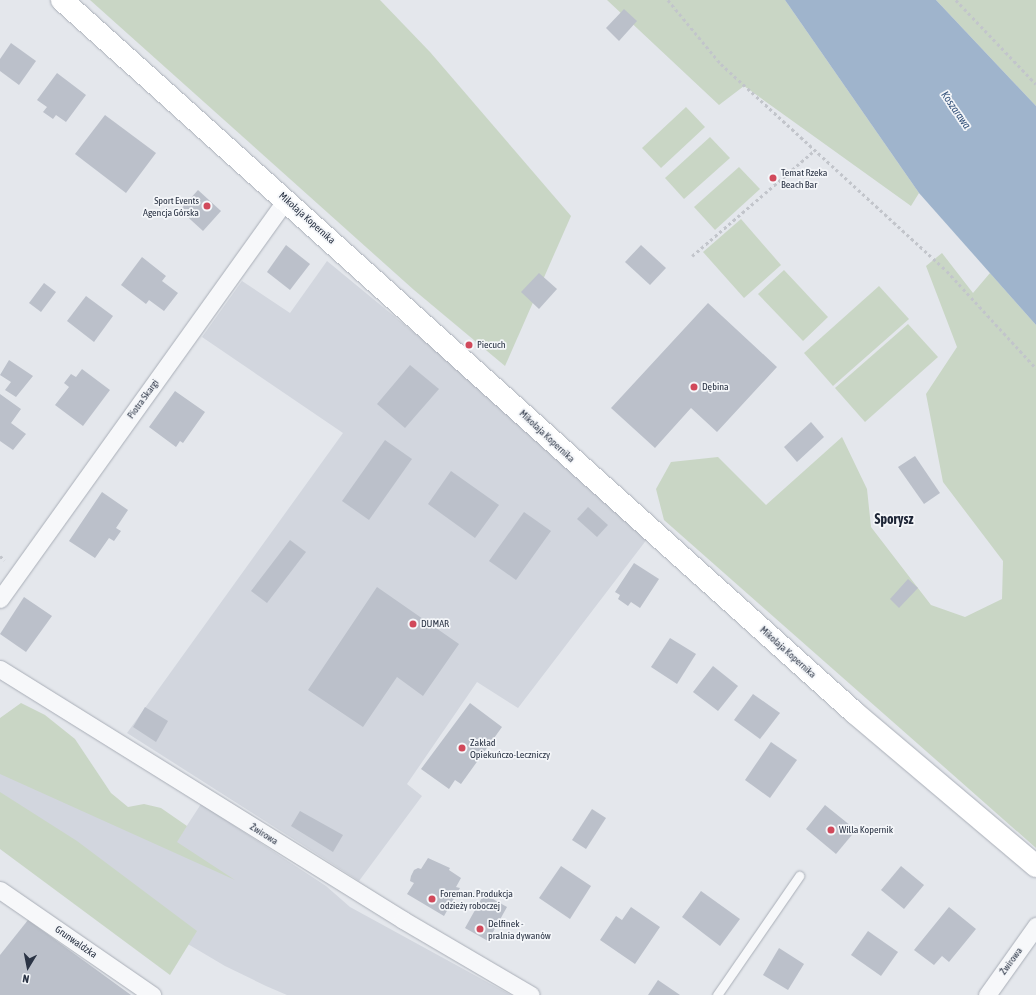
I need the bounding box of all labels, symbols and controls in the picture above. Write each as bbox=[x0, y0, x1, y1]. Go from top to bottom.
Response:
water label: Koszarawa bbox=[938, 89, 974, 131]
place label: Temat Rzeka Beach Bar bbox=[781, 166, 828, 190]
marker: Temat Rzeka Beach Bar bbox=[768, 173, 778, 183]
street label: Mikołaja Kopernika bbox=[276, 190, 338, 246]
place label: Sport Events Agencja Górska bbox=[143, 194, 199, 218]
marker: Sport Events Agencja Górska bbox=[202, 201, 212, 211]
place label: Piecuch bbox=[477, 339, 506, 351]
marker: Piecuch bbox=[464, 340, 474, 350]
street label: Piotra Skargi bbox=[125, 377, 161, 421]
place label: Dębina bbox=[702, 381, 729, 393]
marker: Dębina bbox=[689, 382, 699, 392]
street label: Mikołaja Kopernika bbox=[517, 407, 577, 465]
district label: Sporysz bbox=[875, 511, 913, 527]
place label: DUMAR bbox=[421, 618, 449, 630]
marker: DUMAR bbox=[408, 619, 418, 629]
street label: Mikołaja Kopernika bbox=[757, 624, 819, 680]
place label: Zakład Opiekuńczo-Leczniczy bbox=[470, 736, 550, 760]
marker: Zakład Opiekuńczo-Leczniczy bbox=[457, 743, 467, 753]
street label: Żwirowa bbox=[248, 821, 280, 847]
place label: Willa Kopernik bbox=[839, 824, 893, 836]
marker: Willa Kopernik bbox=[826, 825, 836, 835]
place label: Foreman. Produkcja odzieży roboczej bbox=[440, 887, 513, 910]
marker: Foreman. Produkcja odzieży roboczej bbox=[427, 894, 437, 904]
place label: Delfinek - pralnia dywanów bbox=[488, 917, 551, 940]
street label: Grunwaldzka bbox=[53, 923, 99, 961]
marker: Delfinek - pralnia dywanów bbox=[475, 924, 485, 934]
street label: Żwirowa bbox=[997, 945, 1025, 977]
north arrow bbox=[8, 947, 48, 987]
text: N bbox=[22, 972, 30, 985]

